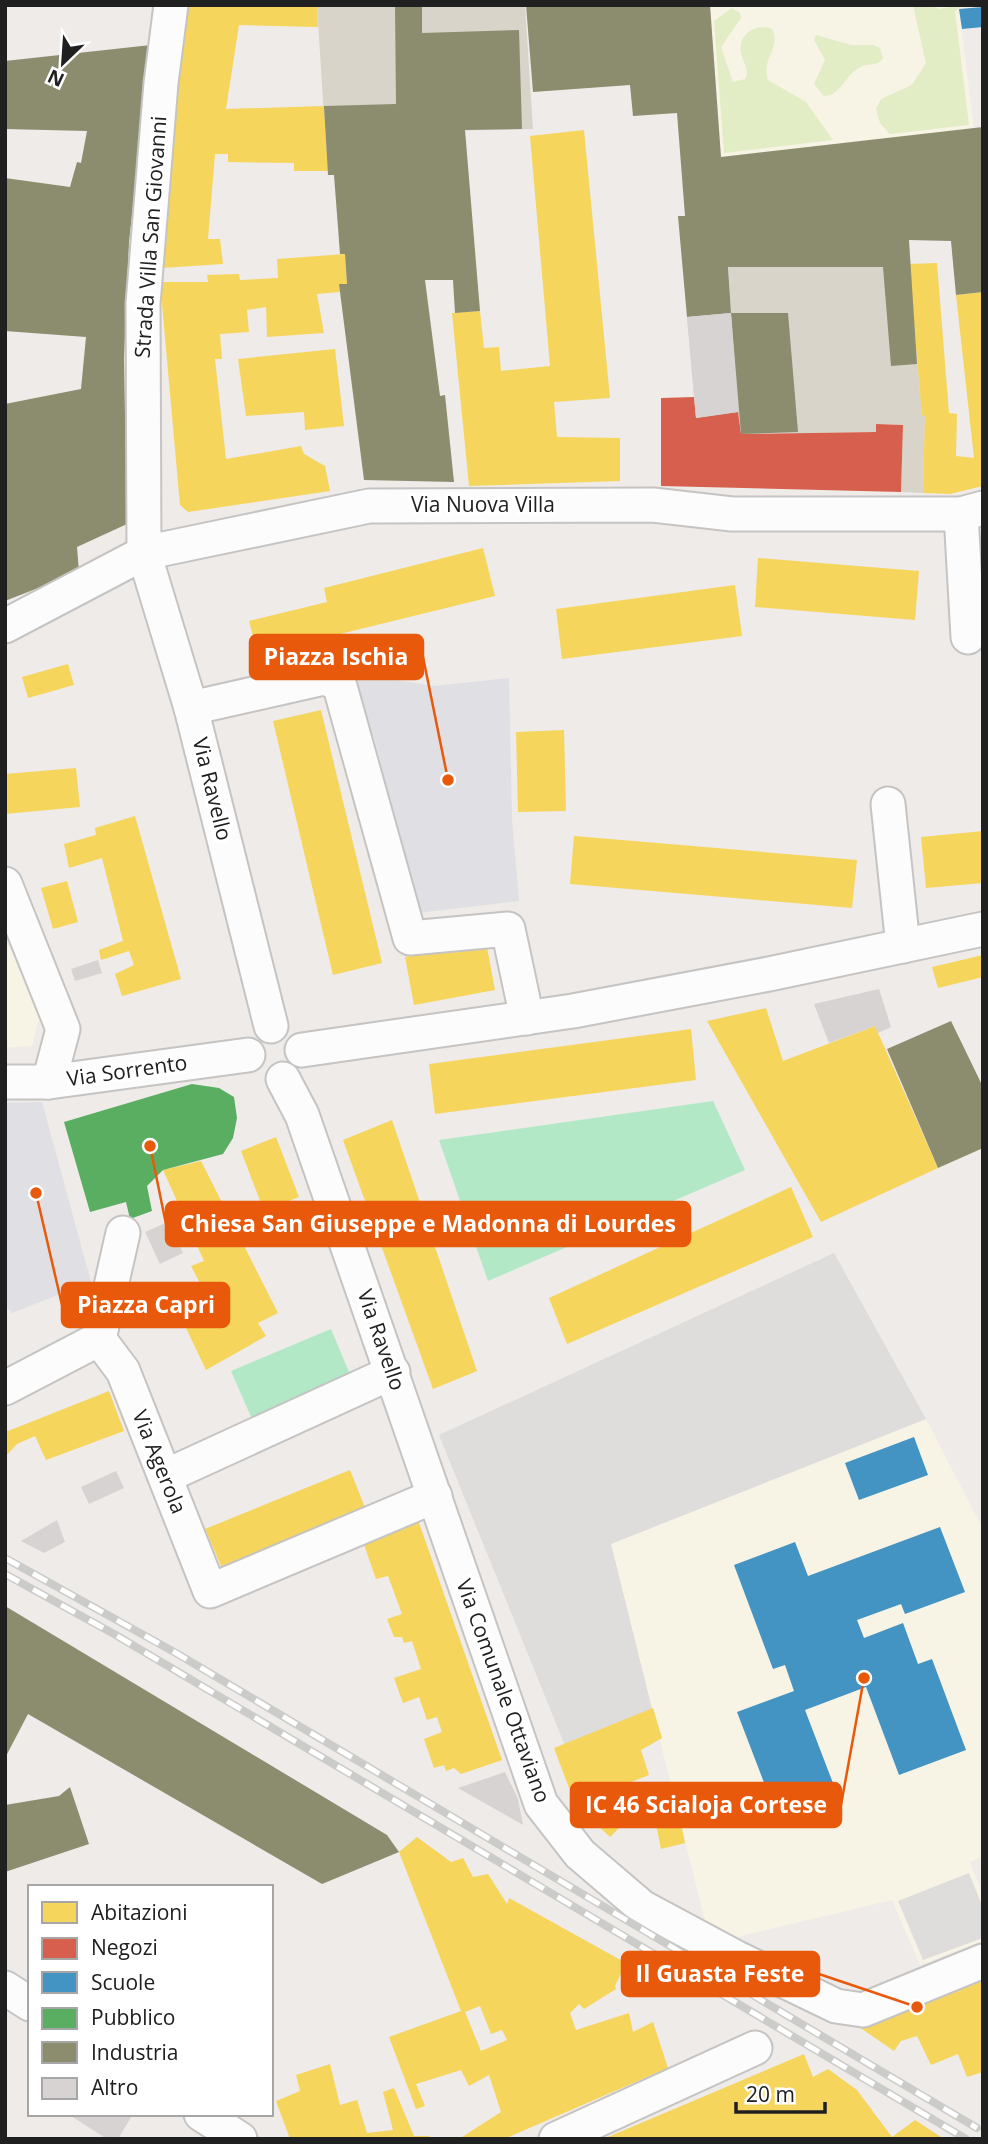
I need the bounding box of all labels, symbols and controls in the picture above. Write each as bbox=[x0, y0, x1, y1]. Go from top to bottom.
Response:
north arrow bbox=[28, 28, 98, 98]
text: N bbox=[43, 63, 68, 93]
street label: Strada Villa San Giovanni bbox=[128, 115, 172, 359]
street label: Via Nuova Villa bbox=[411, 490, 555, 518]
callout: Piazza Ischia bbox=[250, 635, 423, 679]
text: Piazza Ischia bbox=[264, 640, 408, 672]
street label: Via Ravello bbox=[187, 734, 239, 843]
street label: Via Sorrento bbox=[65, 1048, 189, 1092]
callout: Chiesa San Giuseppe e Madonna di Lourdes bbox=[166, 1202, 690, 1246]
text: Chiesa San Giuseppe e Madonna di Lourdes bbox=[180, 1207, 676, 1239]
callout: Piazza Capri bbox=[62, 1283, 229, 1327]
street label: Via Ravello bbox=[352, 1285, 412, 1394]
text: Piazza Capri bbox=[77, 1288, 215, 1320]
street label: Via Agerola bbox=[126, 1406, 193, 1518]
street label: Via Comunale Ottaviano bbox=[450, 1575, 557, 1806]
callout: IC 46 Scialoja Cortese bbox=[571, 1783, 841, 1827]
text: IC 46 Scialoja Cortese bbox=[585, 1788, 827, 1820]
legend bbox=[28, 1885, 273, 2116]
text: Abitazioni bbox=[91, 1898, 188, 1926]
text: Negozi bbox=[91, 1933, 158, 1961]
callout: Il Guasta Feste bbox=[622, 1952, 819, 1996]
text: Il Guasta Feste bbox=[636, 1957, 804, 1989]
text: Scuole bbox=[91, 1968, 155, 1996]
text: Pubblico bbox=[91, 2003, 176, 2031]
text: Industria bbox=[91, 2038, 179, 2066]
scale bar bbox=[736, 2070, 825, 2114]
text: Altro bbox=[91, 2073, 138, 2101]
text: 20 m bbox=[746, 2080, 795, 2108]

